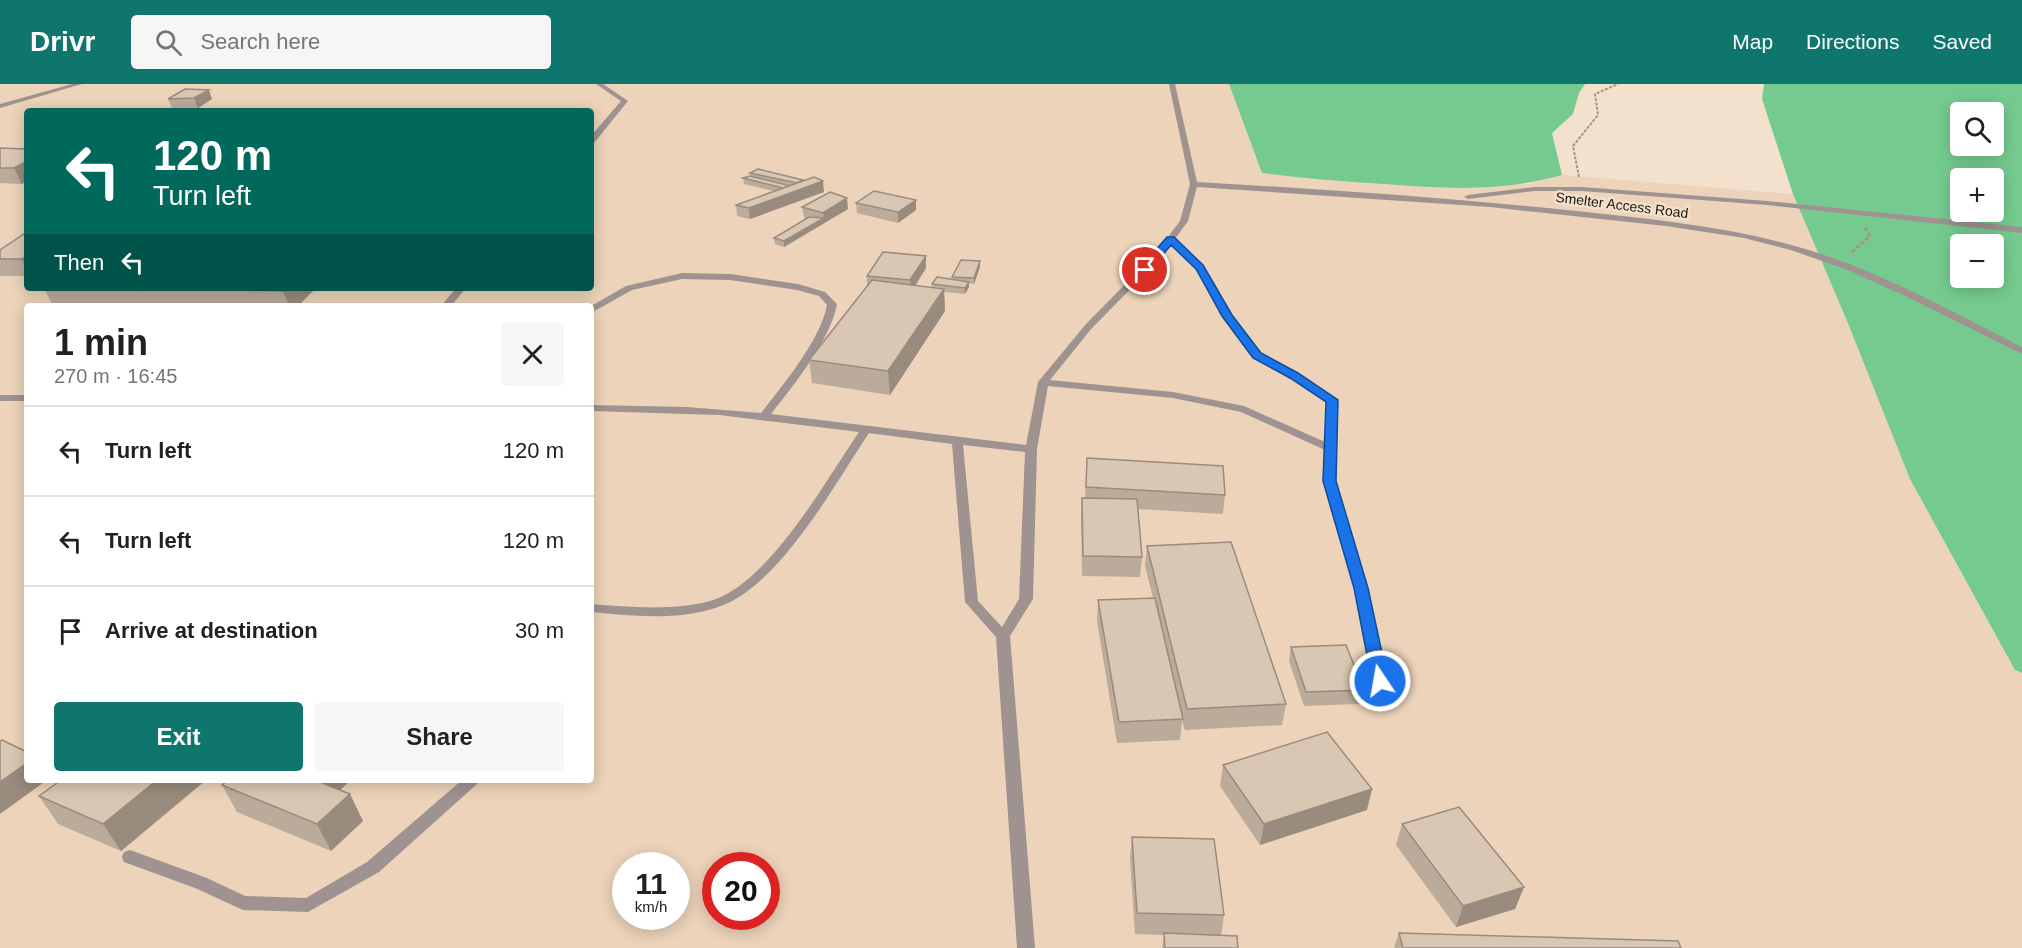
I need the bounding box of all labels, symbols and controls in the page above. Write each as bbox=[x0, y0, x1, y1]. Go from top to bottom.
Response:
search box bbox=[131, 15, 551, 69]
text: Drivr bbox=[30, 26, 95, 57]
icon: search bbox=[152, 26, 185, 59]
text: Search here bbox=[200, 29, 320, 54]
text: Map bbox=[1732, 30, 1773, 53]
text: Directions bbox=[1806, 30, 1899, 53]
text: Saved bbox=[1932, 30, 1992, 53]
map controls bbox=[1950, 102, 2004, 288]
button: search bbox=[1950, 102, 2004, 156]
icon: left bbox=[54, 132, 132, 210]
text: 120 m bbox=[153, 132, 272, 179]
button: + bbox=[1950, 168, 2004, 222]
text: Turn left bbox=[153, 181, 251, 211]
street label: Smelter Access Road bbox=[1555, 189, 1689, 221]
button: − bbox=[1950, 234, 2004, 288]
pin bbox=[1119, 244, 1170, 295]
icon: left bbox=[116, 246, 149, 279]
text: Then bbox=[54, 250, 104, 275]
icon: arrive bbox=[1128, 253, 1161, 286]
text: 1 min bbox=[54, 322, 148, 363]
button: close bbox=[501, 323, 564, 386]
text: 270 m · 16:45 bbox=[54, 365, 177, 387]
icon: left bbox=[54, 435, 87, 468]
text: Turn left bbox=[105, 438, 191, 463]
text: 120 m bbox=[503, 438, 564, 463]
icon: left bbox=[54, 525, 87, 558]
text: Turn left bbox=[105, 528, 191, 553]
text: 120 m bbox=[503, 528, 564, 553]
icon: arrive bbox=[54, 615, 87, 648]
text: Arrive at destination bbox=[105, 618, 318, 643]
text: 30 m bbox=[515, 618, 564, 643]
position arrow bbox=[1348, 649, 1412, 713]
button: Exit bbox=[54, 702, 303, 771]
button: Share bbox=[315, 702, 564, 771]
speed limit sign: 20 bbox=[702, 852, 780, 930]
text: 11 bbox=[635, 867, 667, 900]
text: km/h bbox=[635, 898, 667, 915]

